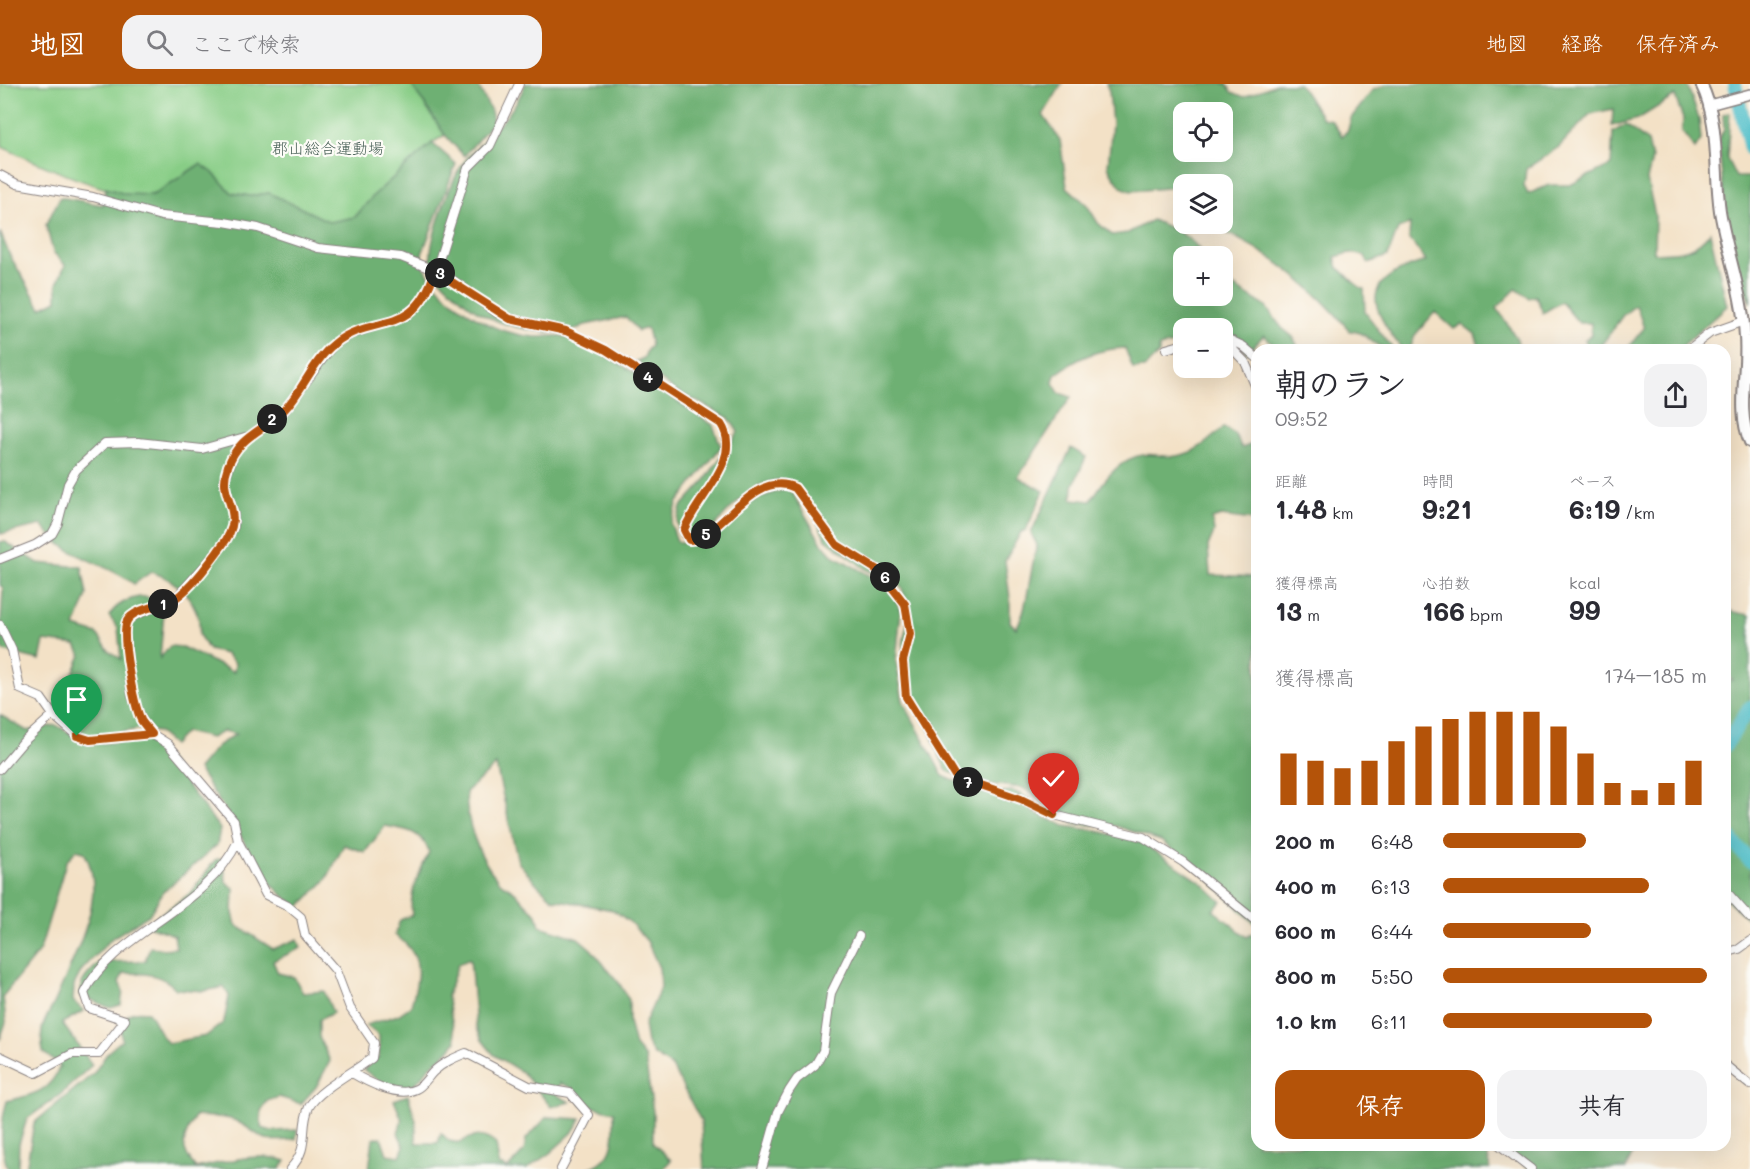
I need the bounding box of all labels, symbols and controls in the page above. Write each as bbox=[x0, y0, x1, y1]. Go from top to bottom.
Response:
search box bbox=[122, 15, 542, 69]
text: 地図 bbox=[30, 25, 86, 61]
icon: search bbox=[143, 26, 176, 59]
text: ここで検索 bbox=[191, 29, 301, 58]
text: 地図 bbox=[1486, 29, 1528, 56]
text: 経路 bbox=[1561, 29, 1603, 56]
text: 保存済み bbox=[1636, 29, 1720, 56]
map controls bbox=[1173, 102, 1233, 378]
button: locate bbox=[1173, 102, 1233, 162]
park label: 郡山総合運動場 bbox=[272, 137, 384, 158]
button: layers bbox=[1173, 174, 1233, 234]
button: + bbox=[1173, 246, 1233, 306]
pin: 3 bbox=[425, 258, 455, 288]
text: 3 bbox=[435, 262, 445, 283]
button: − bbox=[1173, 318, 1233, 378]
text: 朝のラン bbox=[1275, 361, 1407, 404]
pin: 4 bbox=[633, 362, 663, 392]
button: share bbox=[1644, 364, 1707, 427]
text: 4 bbox=[643, 366, 653, 387]
pin: 2 bbox=[257, 404, 287, 434]
text: 09:52 bbox=[1275, 405, 1328, 431]
text: 2 bbox=[268, 408, 276, 429]
text: 距離 bbox=[1275, 470, 1307, 491]
text: 時間 bbox=[1422, 470, 1454, 491]
text: ペース bbox=[1569, 470, 1616, 491]
text: 1.48 bbox=[1275, 492, 1327, 526]
text: 9:21 bbox=[1422, 492, 1472, 526]
text: 6:19 bbox=[1569, 492, 1620, 526]
text: km bbox=[1327, 502, 1354, 523]
text: /km bbox=[1620, 502, 1655, 523]
pin: 5 bbox=[691, 519, 721, 549]
text: 5 bbox=[701, 523, 711, 544]
pin: 6 bbox=[870, 562, 900, 592]
text: 6 bbox=[880, 566, 890, 587]
text: 獲得標高 bbox=[1275, 572, 1339, 593]
text: 心拍数 bbox=[1422, 572, 1470, 593]
text: kcal bbox=[1569, 572, 1601, 593]
pin: 1 bbox=[148, 589, 178, 619]
text: 1 bbox=[159, 593, 167, 614]
text: 99 bbox=[1569, 593, 1600, 627]
text: 13 bbox=[1275, 594, 1302, 628]
text: 166 bbox=[1422, 594, 1465, 628]
text: m bbox=[1302, 604, 1320, 625]
text: bpm bbox=[1465, 604, 1503, 625]
text: 174–185 m bbox=[1604, 662, 1707, 688]
text: 獲得標高 bbox=[1275, 664, 1355, 690]
pin bbox=[51, 674, 102, 736]
icon: arrive bbox=[60, 683, 93, 716]
pin bbox=[1028, 753, 1079, 815]
icon: check bbox=[1037, 762, 1070, 795]
pin: 7 bbox=[953, 767, 983, 797]
text: 7 bbox=[964, 771, 972, 792]
text: 200 m bbox=[1275, 828, 1335, 854]
text: 6:48 bbox=[1371, 828, 1413, 854]
text: 400 m bbox=[1275, 873, 1336, 899]
text: 6:13 bbox=[1371, 873, 1410, 899]
text: 600 m bbox=[1275, 918, 1336, 944]
text: 6:44 bbox=[1371, 918, 1413, 944]
text: 800 m bbox=[1275, 963, 1336, 989]
text: 5:50 bbox=[1371, 963, 1413, 989]
text: 1.0 km bbox=[1275, 1008, 1337, 1034]
text: 6:11 bbox=[1371, 1008, 1407, 1034]
button: 保存 bbox=[1275, 1070, 1485, 1139]
button: 共有 bbox=[1497, 1070, 1707, 1139]

